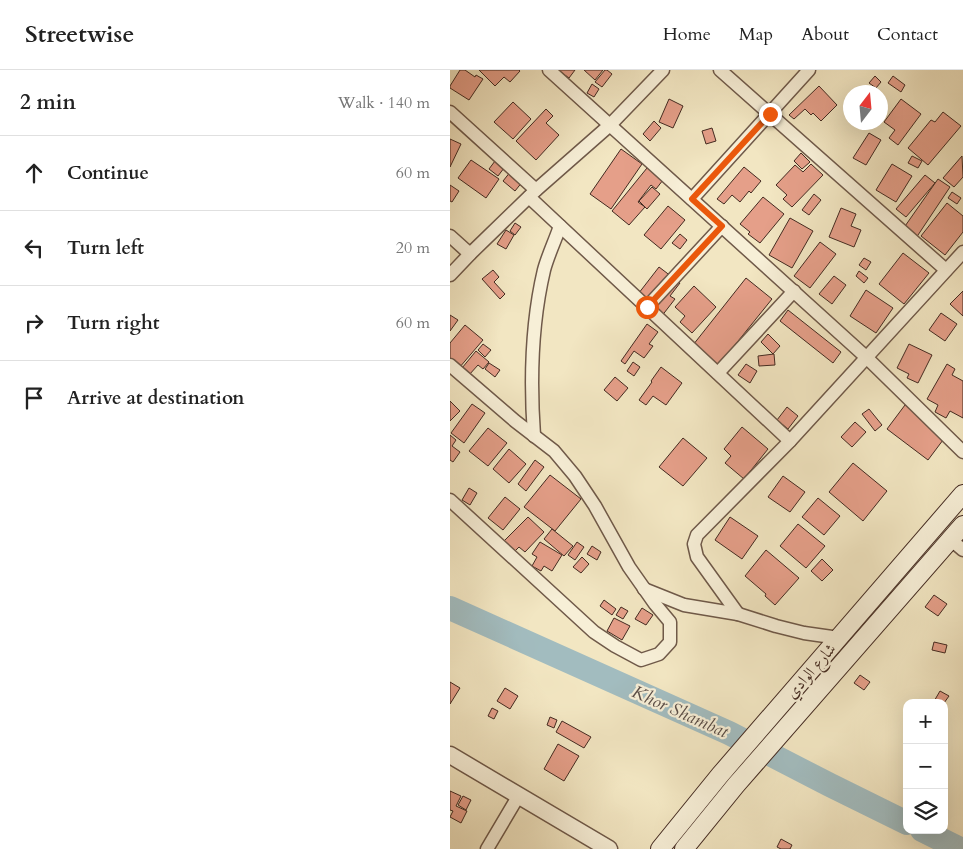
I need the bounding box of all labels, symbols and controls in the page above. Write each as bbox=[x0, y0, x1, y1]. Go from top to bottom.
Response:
text: Streetwise bbox=[25, 18, 134, 51]
text: Home bbox=[663, 22, 711, 47]
text: Map bbox=[739, 22, 773, 47]
text: About bbox=[801, 22, 849, 47]
text: Contact bbox=[877, 22, 938, 47]
north arrow bbox=[843, 85, 888, 130]
text: 2 min bbox=[20, 88, 76, 117]
text: Walk · 140 m bbox=[338, 92, 430, 114]
route end bbox=[759, 103, 782, 126]
icon: ahead bbox=[20, 159, 48, 187]
text: Continue bbox=[67, 160, 149, 186]
text: 60 m bbox=[396, 162, 430, 184]
icon: left bbox=[20, 234, 48, 262]
text: Turn left bbox=[67, 235, 144, 261]
text: 20 m bbox=[396, 237, 430, 259]
route start bbox=[636, 296, 659, 319]
icon: right bbox=[20, 309, 48, 337]
text: Turn right bbox=[67, 310, 159, 336]
text: 60 m bbox=[396, 312, 430, 334]
icon: arrive bbox=[20, 384, 48, 412]
text: Arrive at destination bbox=[67, 385, 244, 411]
street label: شارع الوادي bbox=[781, 639, 843, 705]
water label: Khor Shambat bbox=[628, 680, 733, 745]
map controls bbox=[903, 699, 948, 834]
button: + bbox=[903, 699, 948, 744]
button: − bbox=[903, 744, 948, 789]
button: layers bbox=[903, 789, 948, 834]

